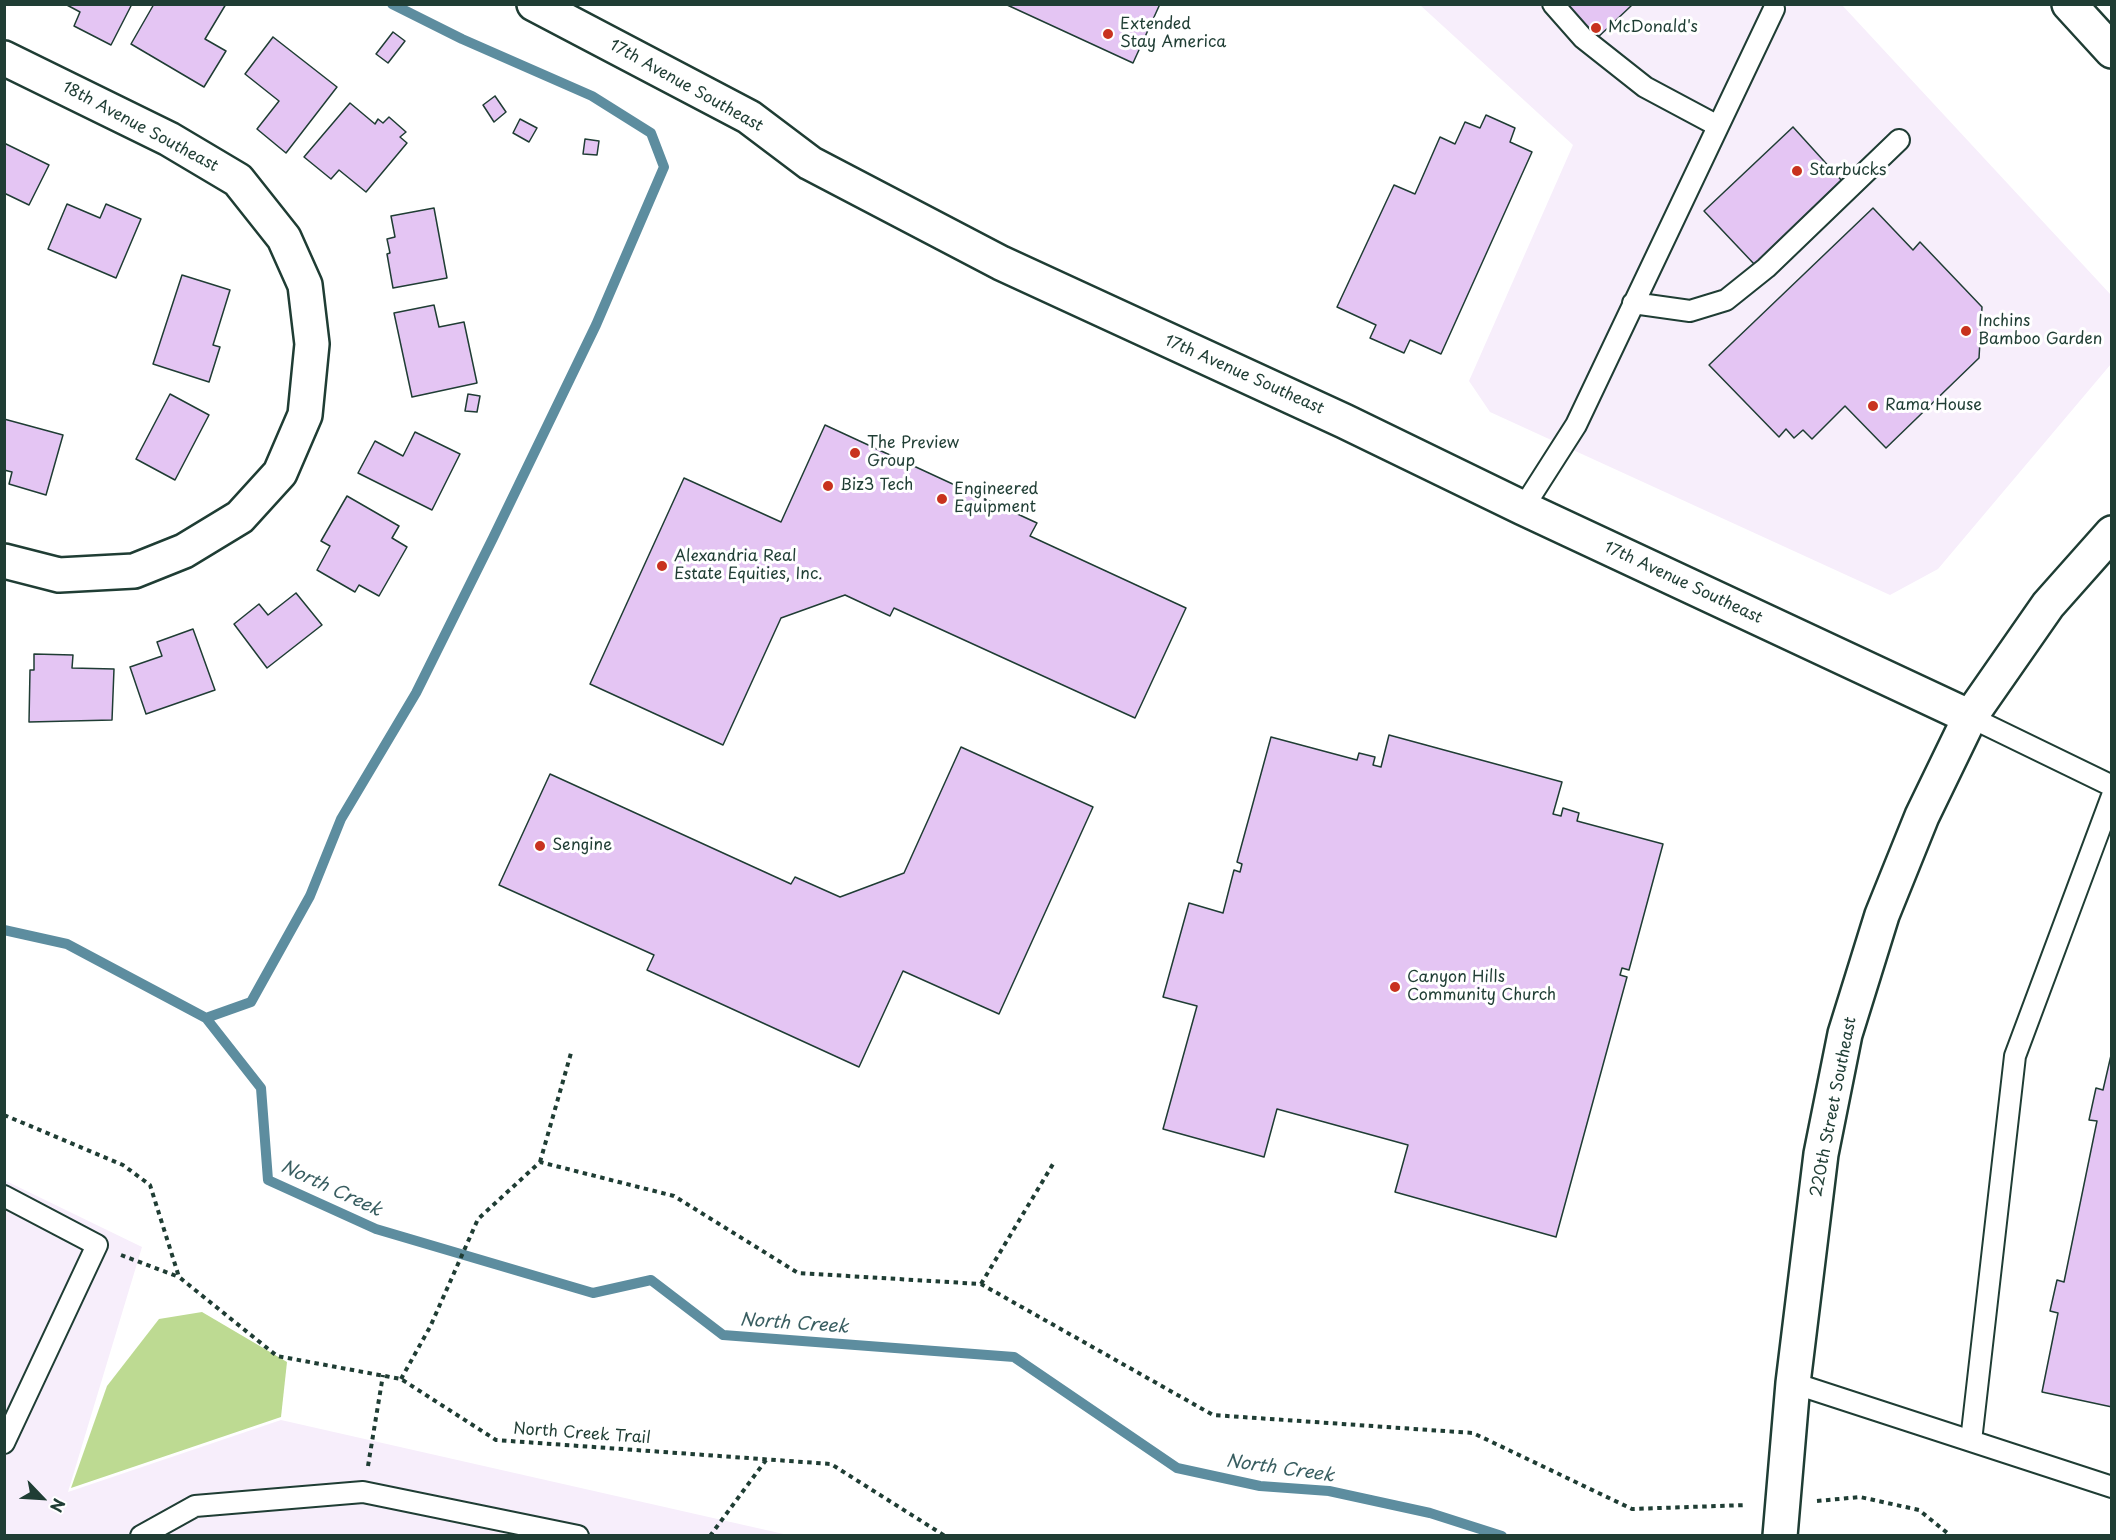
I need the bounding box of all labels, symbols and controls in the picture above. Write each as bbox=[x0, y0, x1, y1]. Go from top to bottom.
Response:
place label: Extended Stay America bbox=[1120, 15, 1226, 53]
place label: McDonald's bbox=[1608, 18, 1698, 38]
marker: McDonald's bbox=[1589, 21, 1603, 35]
marker: Extended Stay America bbox=[1101, 27, 1115, 41]
street label: 17th Avenue Southeast bbox=[606, 36, 766, 136]
street label: 18th Avenue Southeast bbox=[59, 78, 221, 176]
place label: Starbucks bbox=[1809, 161, 1886, 181]
marker: Starbucks bbox=[1790, 164, 1804, 178]
place label: Inchins Bamboo Garden bbox=[1978, 312, 2102, 350]
marker: Inchins Bamboo Garden bbox=[1959, 324, 1973, 338]
street label: 17th Avenue Southeast bbox=[1161, 331, 1327, 419]
place label: Rama House bbox=[1885, 396, 1982, 416]
marker: Rama House bbox=[1866, 399, 1880, 413]
place label: The Preview Group bbox=[867, 434, 959, 472]
marker: The Preview Group bbox=[848, 446, 862, 460]
place label: Biz3 Tech bbox=[840, 476, 913, 496]
marker: Biz3 Tech bbox=[821, 479, 835, 493]
place label: Engineered Equipment bbox=[954, 480, 1038, 518]
marker: Engineered Equipment bbox=[935, 492, 949, 506]
street label: 17th Avenue Southeast bbox=[1601, 538, 1765, 628]
place label: Alexandria Real Estate Equities, Inc. bbox=[674, 547, 822, 585]
marker: Alexandria Real Estate Equities, Inc. bbox=[655, 559, 669, 573]
place label: Sengine bbox=[552, 836, 612, 856]
marker: Sengine bbox=[533, 839, 547, 853]
place label: Canyon Hills Community Church bbox=[1407, 968, 1556, 1006]
marker: Canyon Hills Community Church bbox=[1388, 980, 1402, 994]
street label: 220th Street Southeast bbox=[1807, 1015, 1861, 1199]
water label: North Creek bbox=[277, 1156, 385, 1222]
water label: North Creek bbox=[739, 1309, 849, 1339]
street label: North Creek Trail bbox=[513, 1420, 651, 1448]
water label: North Creek bbox=[1225, 1451, 1335, 1487]
north arrow bbox=[12, 1468, 72, 1528]
text: N bbox=[45, 1495, 72, 1516]

